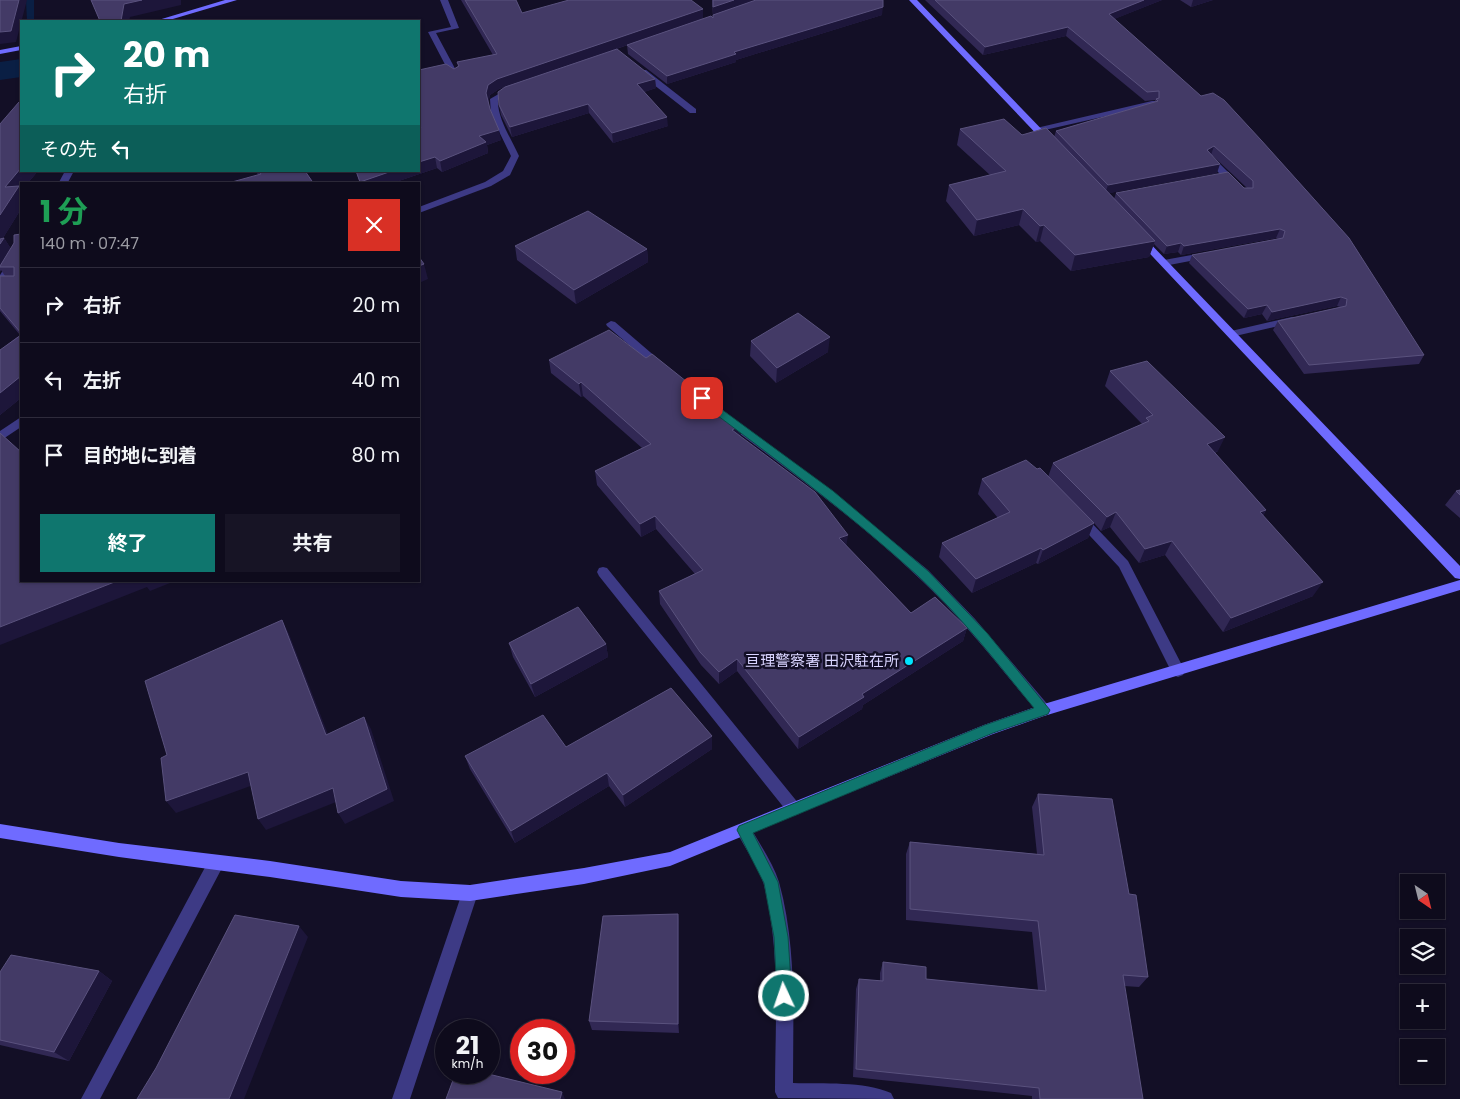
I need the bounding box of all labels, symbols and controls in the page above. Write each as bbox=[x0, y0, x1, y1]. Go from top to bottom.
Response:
text: 20 m bbox=[123, 30, 210, 79]
icon: right bbox=[40, 40, 105, 105]
text: 右折 bbox=[123, 79, 167, 110]
icon: left bbox=[107, 135, 135, 163]
text: その先 bbox=[40, 136, 97, 163]
text: 1 分 bbox=[40, 190, 88, 233]
button: close bbox=[348, 199, 400, 251]
text: 140 m · 07:47 bbox=[40, 232, 139, 255]
icon: right bbox=[40, 291, 68, 319]
text: 右折 bbox=[83, 292, 121, 319]
text: 20 m bbox=[352, 292, 400, 319]
icon: left bbox=[40, 366, 68, 394]
text: 左折 bbox=[83, 367, 121, 394]
text: 40 m bbox=[351, 367, 400, 394]
pin bbox=[681, 377, 723, 419]
icon: arrive bbox=[688, 384, 716, 412]
icon: arrive bbox=[40, 441, 68, 469]
text: 目的地に到着 bbox=[83, 442, 197, 469]
text: 80 m bbox=[351, 442, 400, 469]
button: 終了 bbox=[40, 514, 215, 572]
button: 共有 bbox=[225, 514, 400, 572]
place label: 亘理警察署 田沢駐在所 bbox=[745, 650, 899, 671]
marker: 亘理警察署 田沢駐在所 bbox=[903, 655, 915, 667]
north arrow bbox=[1400, 874, 1445, 919]
map controls bbox=[1400, 874, 1445, 1084]
button: layers bbox=[1400, 929, 1445, 974]
position arrow bbox=[757, 969, 809, 1021]
button: + bbox=[1400, 984, 1445, 1029]
speed limit sign: 30 bbox=[510, 1019, 575, 1084]
text: 21 bbox=[456, 1028, 479, 1063]
button: − bbox=[1400, 1039, 1445, 1084]
text: km/h bbox=[452, 1055, 483, 1072]

